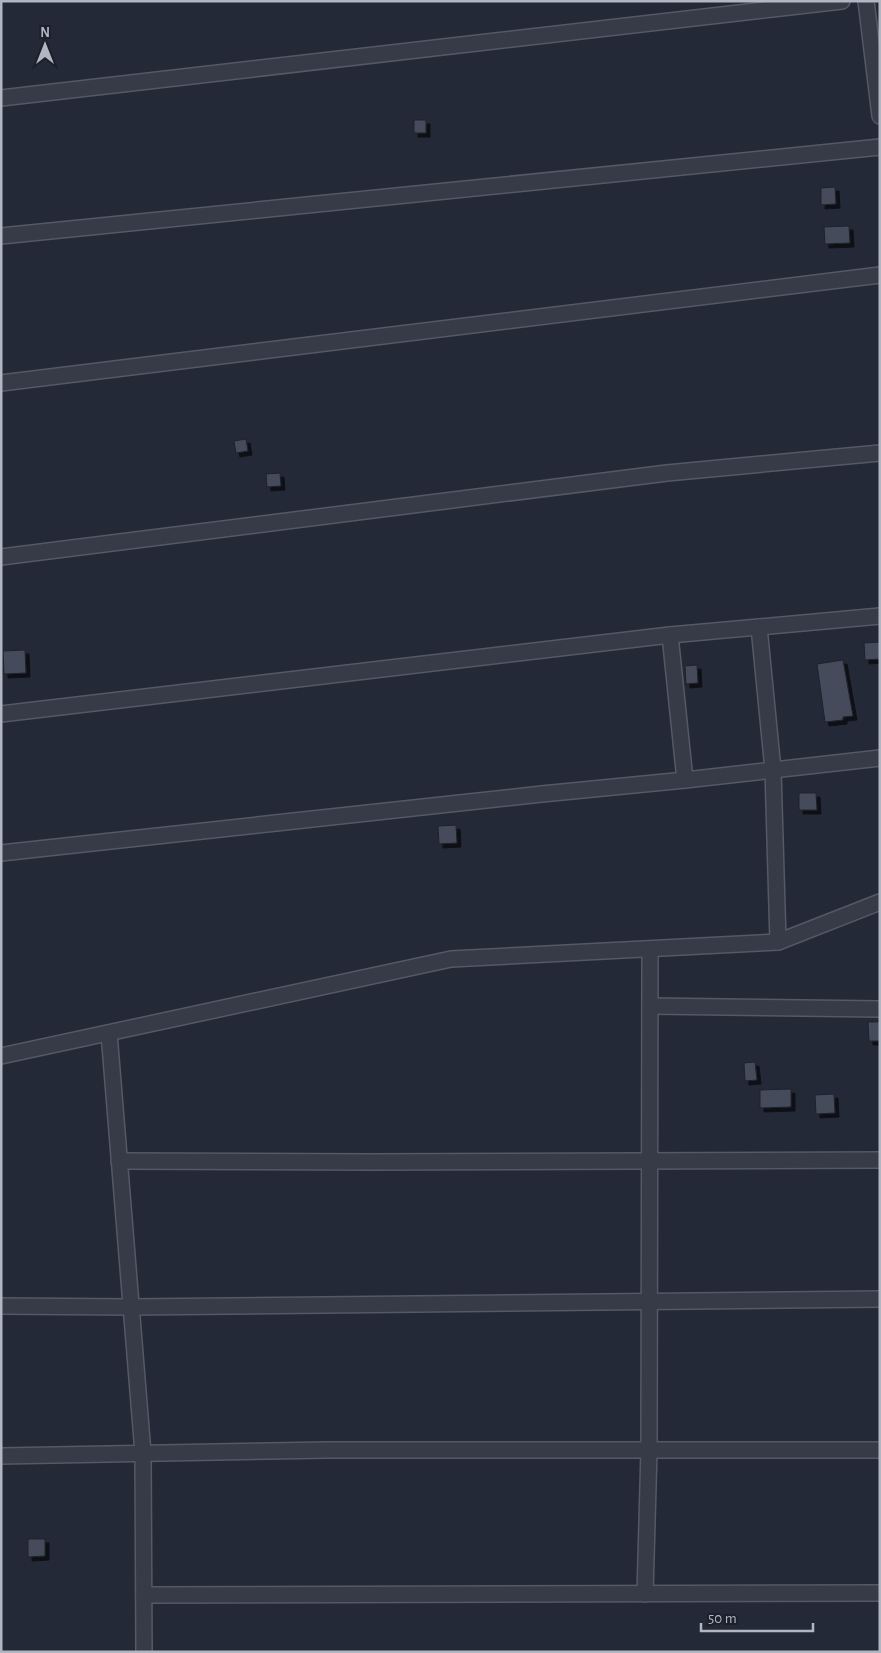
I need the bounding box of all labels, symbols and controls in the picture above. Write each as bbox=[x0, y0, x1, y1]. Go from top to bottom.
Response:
north arrow bbox=[20, 20, 70, 70]
text: N bbox=[40, 26, 50, 40]
scale bar bbox=[701, 1600, 814, 1632]
text: 50 m bbox=[708, 1611, 737, 1626]

